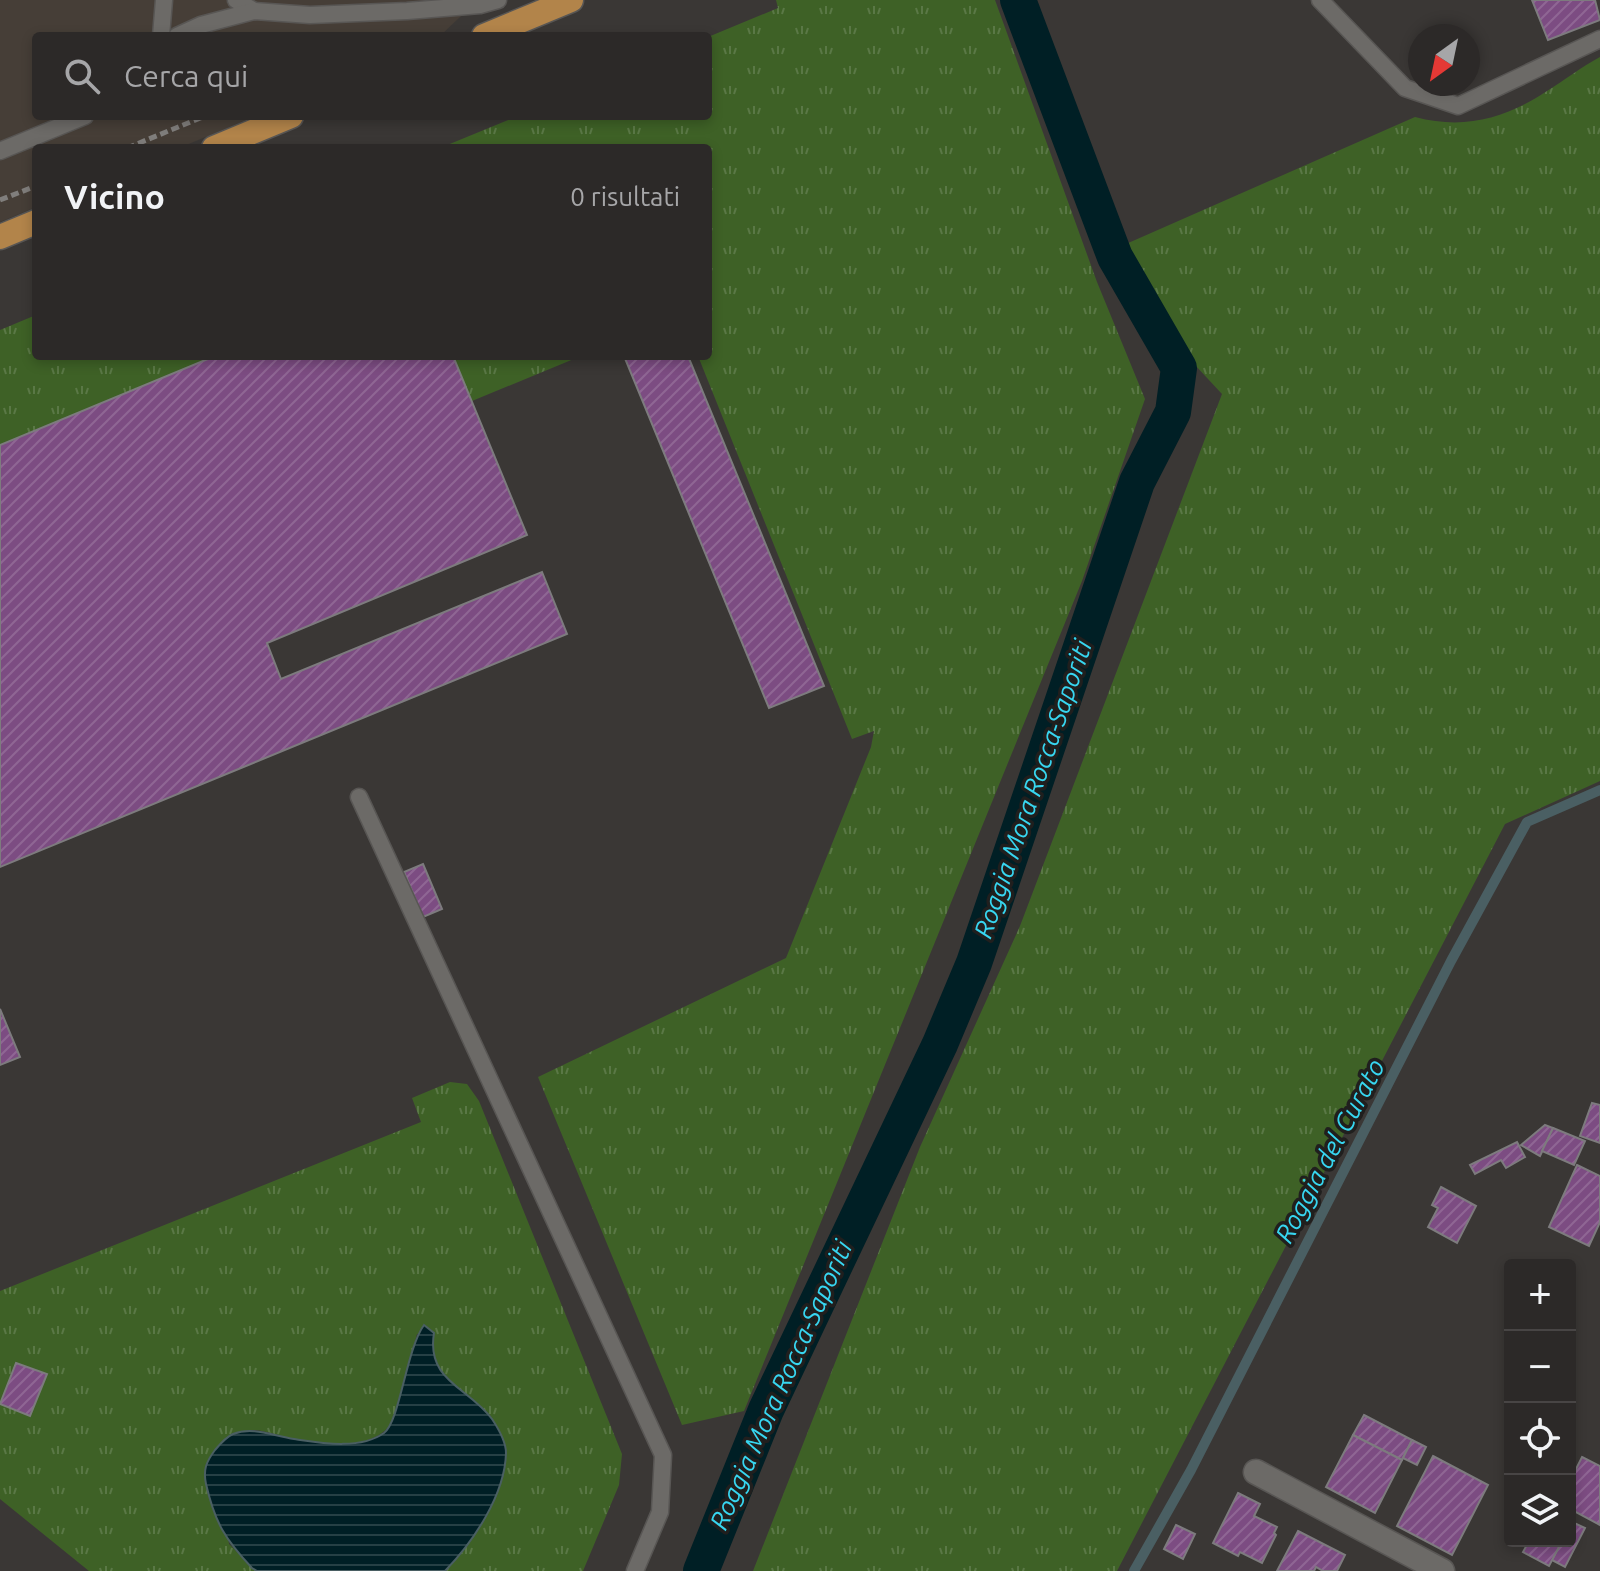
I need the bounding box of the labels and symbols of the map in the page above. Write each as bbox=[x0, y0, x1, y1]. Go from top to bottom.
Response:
north arrow bbox=[1408, 24, 1480, 96]
water label: Roggia Mora Rocca-Saporiti bbox=[968, 635, 1098, 942]
water label: Roggia del Curato bbox=[1269, 1054, 1390, 1247]
water label: Roggia Mora Rocca-Saporiti bbox=[704, 1235, 858, 1534]

